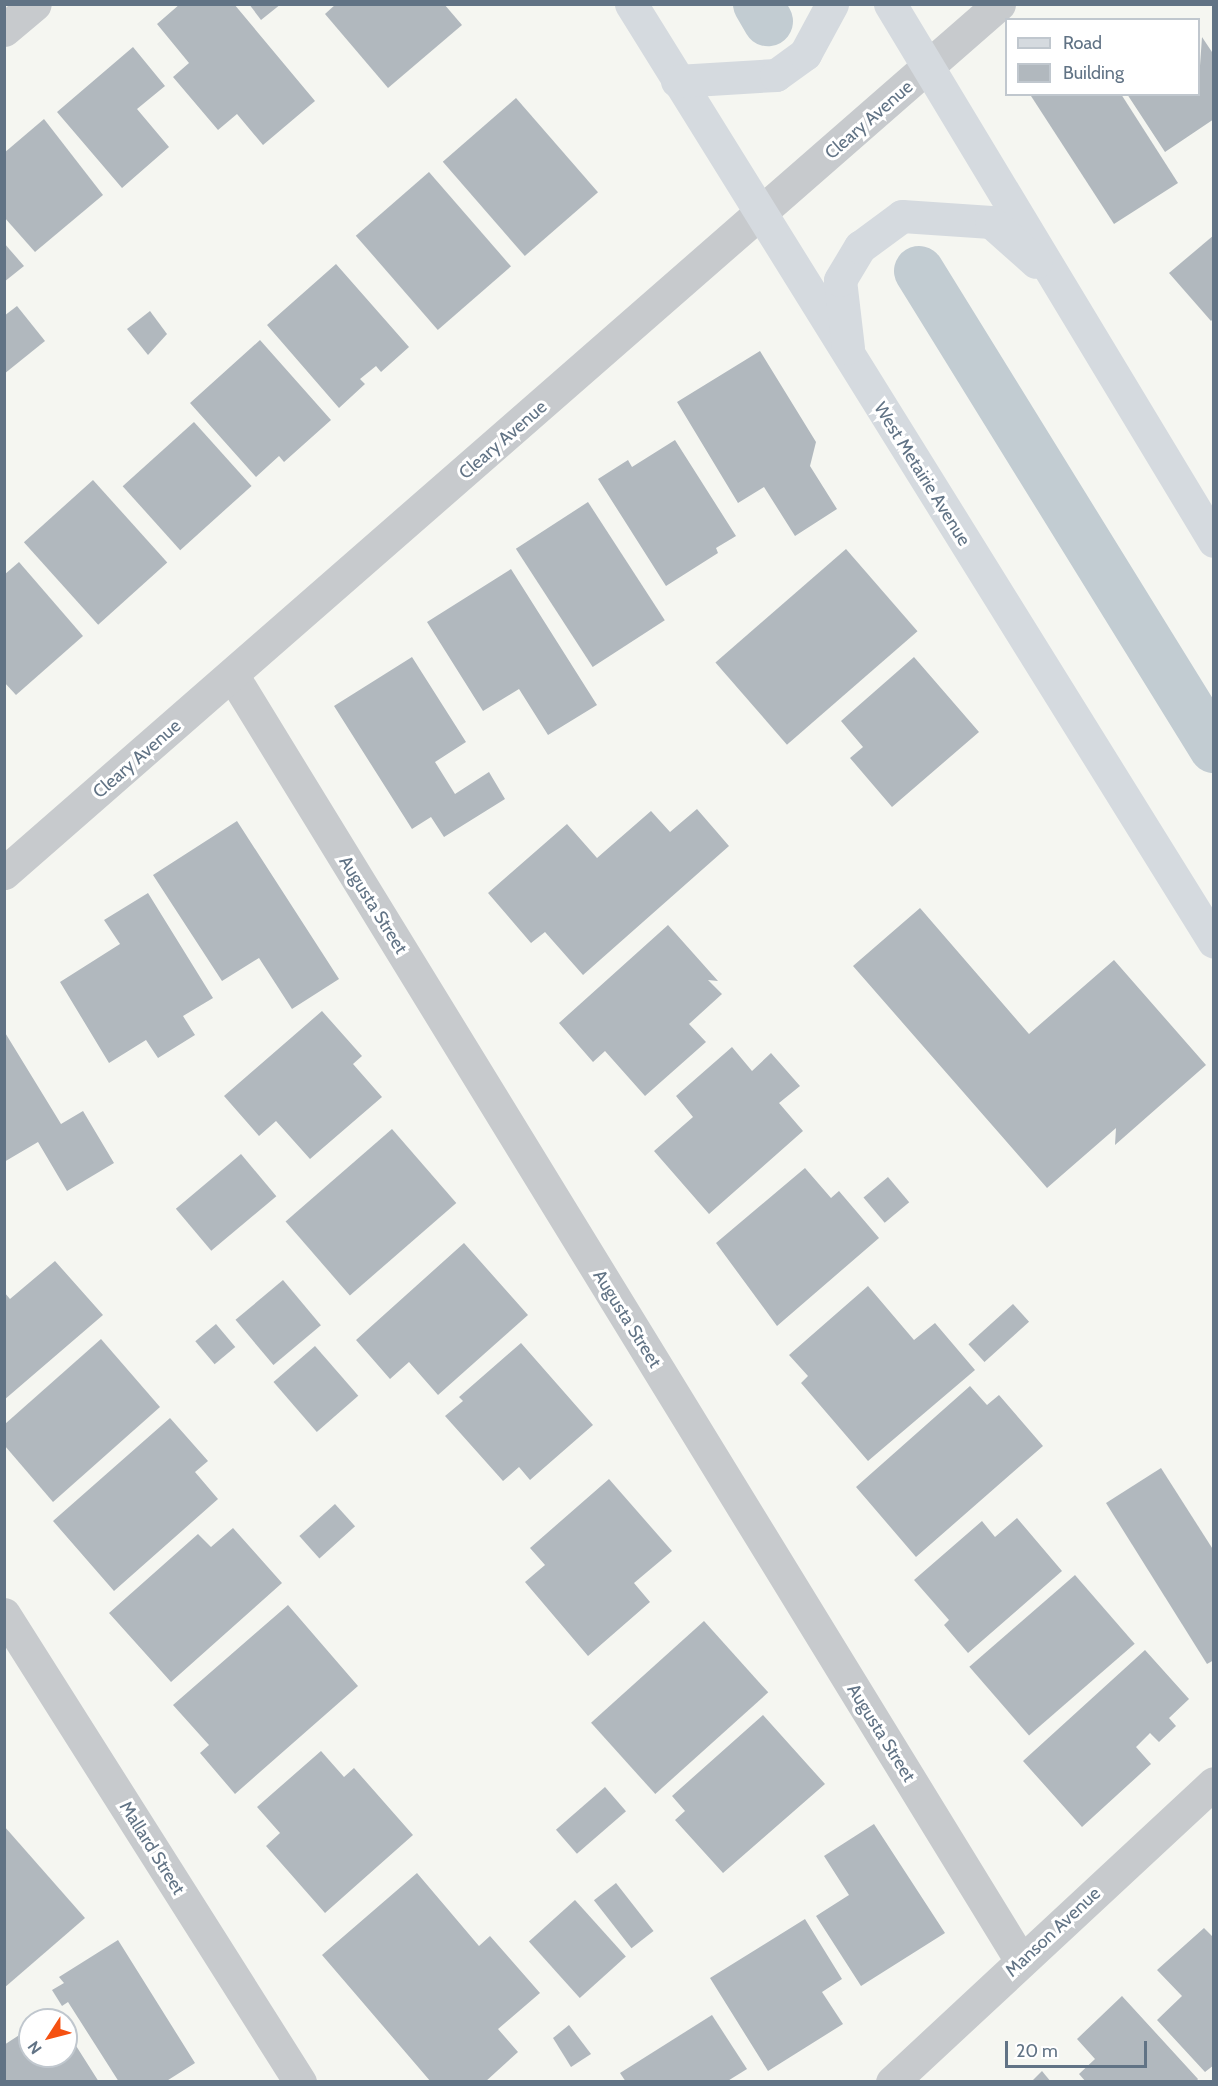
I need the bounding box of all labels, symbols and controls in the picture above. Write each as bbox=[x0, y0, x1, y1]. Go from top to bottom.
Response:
legend bbox=[1005, 18, 1200, 96]
text: Road bbox=[1063, 32, 1102, 54]
text: Building bbox=[1063, 62, 1124, 84]
street label: Cleary Avenue bbox=[821, 76, 917, 164]
street label: Cleary Avenue bbox=[455, 396, 551, 484]
street label: West Metairie Avenue bbox=[869, 398, 975, 550]
street label: Cleary Avenue bbox=[89, 715, 185, 803]
street label: Augusta Street bbox=[334, 852, 412, 958]
street label: Augusta Street bbox=[588, 1266, 666, 1372]
street label: Augusta Street bbox=[842, 1680, 920, 1786]
street label: Mallard Street bbox=[115, 1797, 189, 1899]
street label: Manson Avenue bbox=[1001, 1883, 1105, 1981]
north arrow bbox=[18, 2008, 78, 2068]
scale bar bbox=[1008, 2029, 1150, 2067]
text: N bbox=[24, 2038, 46, 2058]
text: 20 m bbox=[1016, 2040, 1058, 2062]

